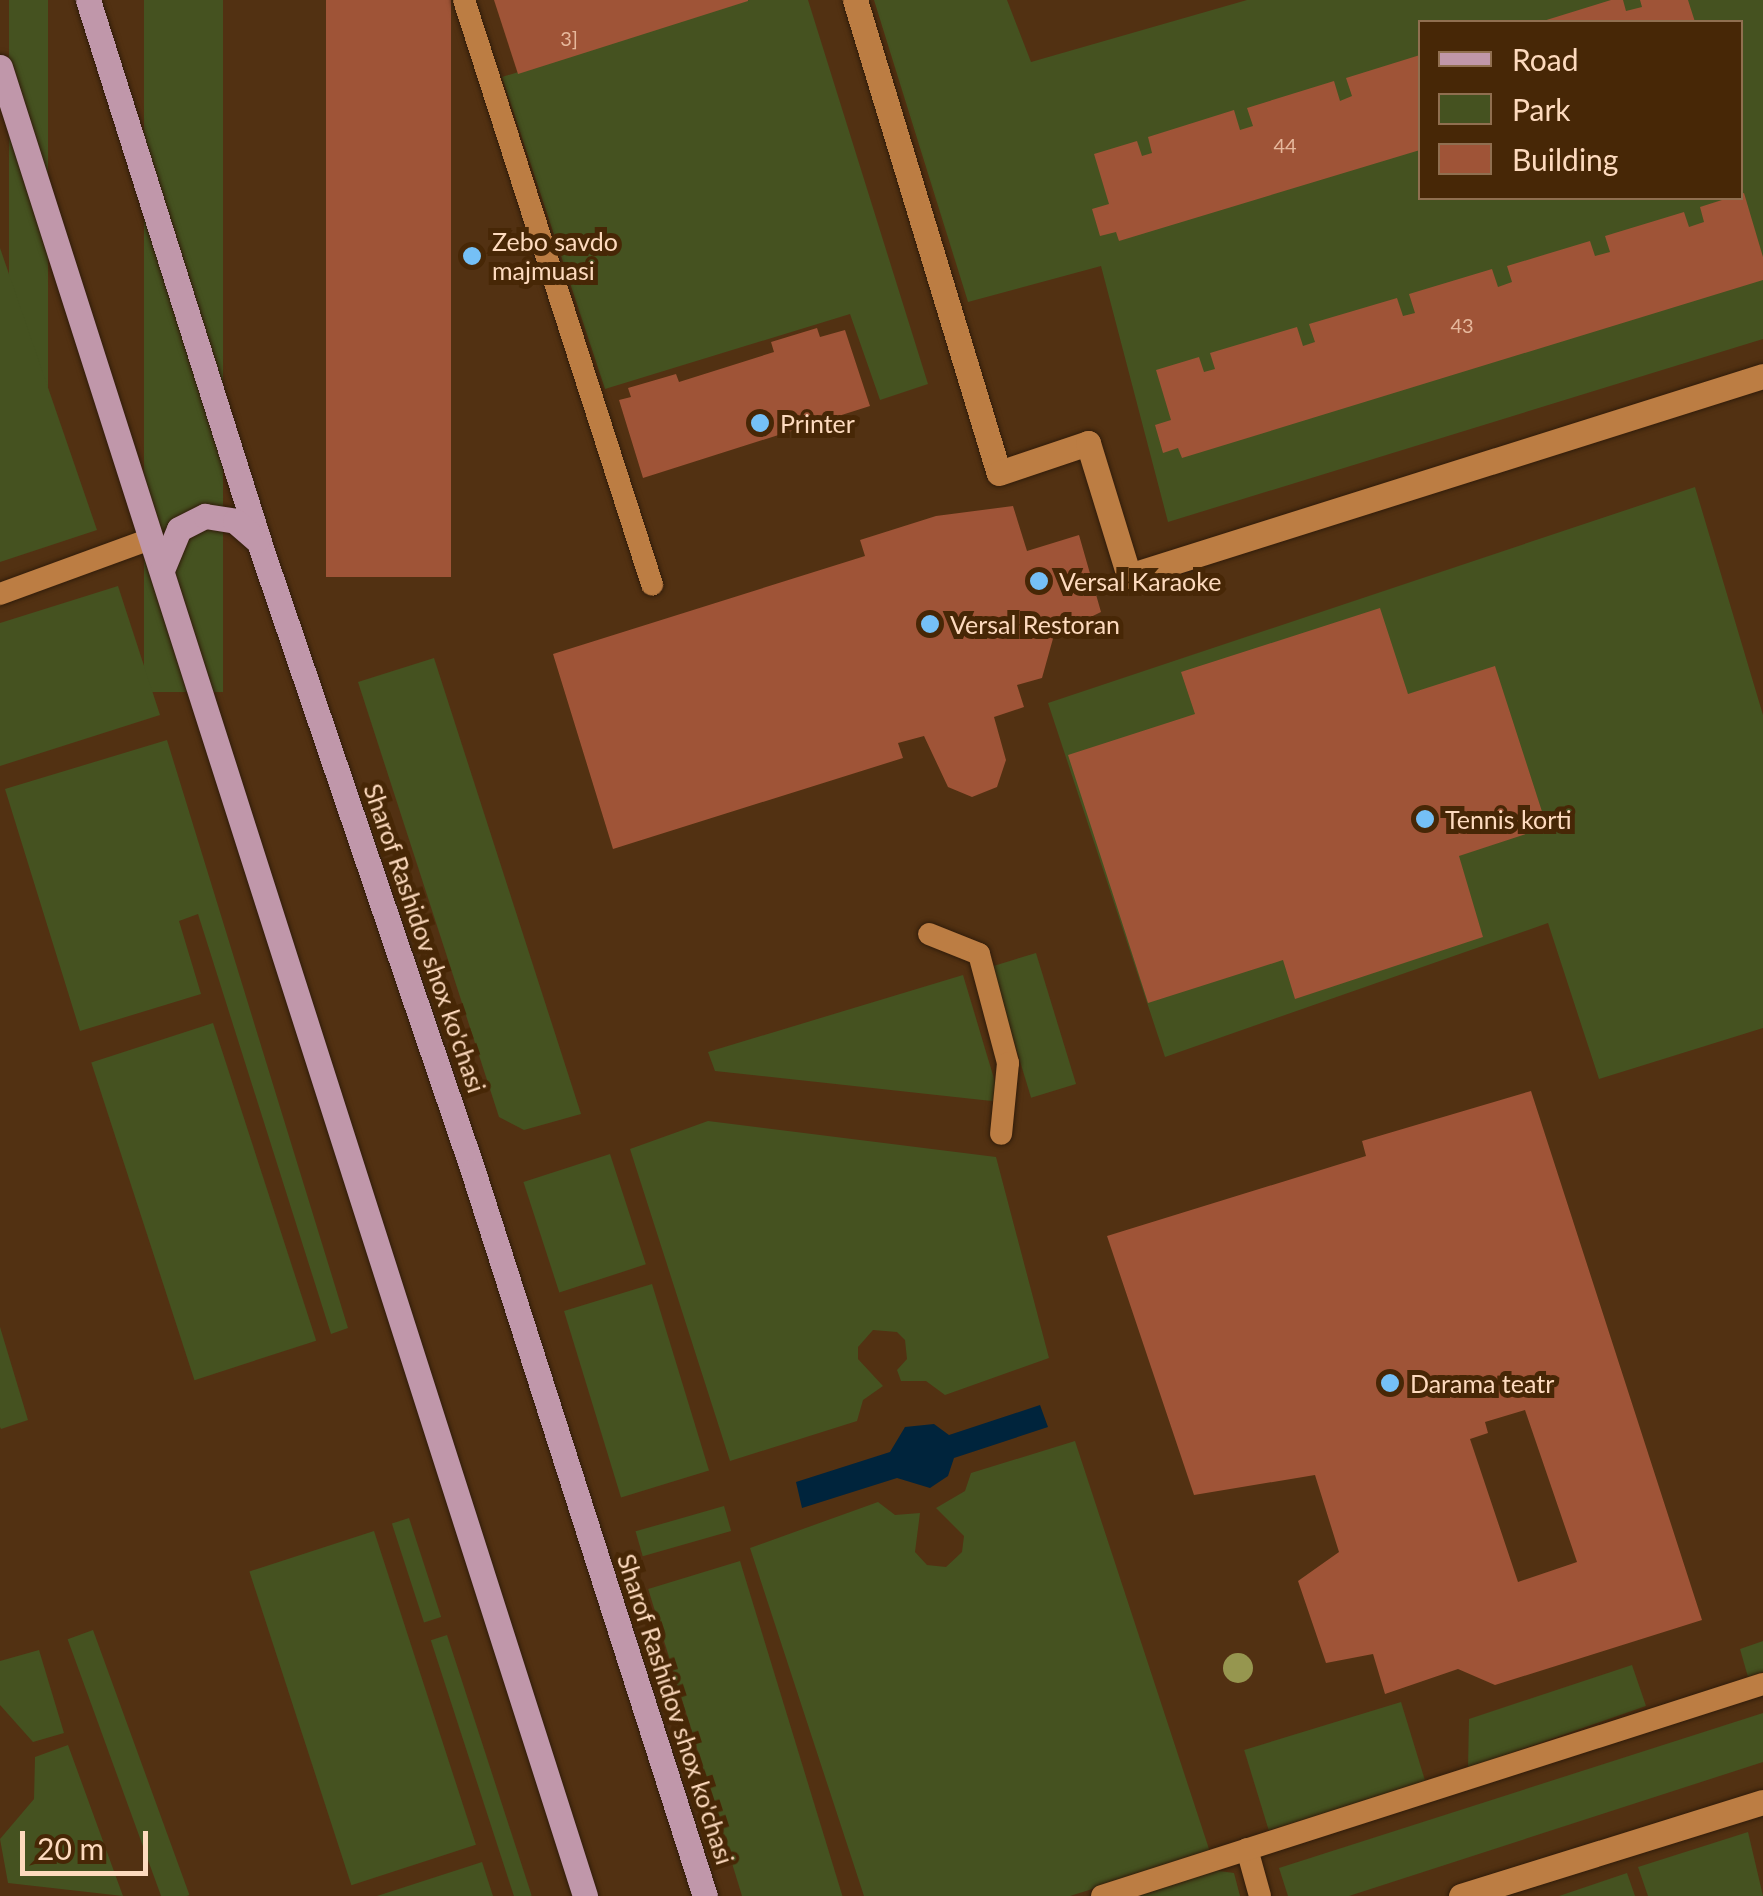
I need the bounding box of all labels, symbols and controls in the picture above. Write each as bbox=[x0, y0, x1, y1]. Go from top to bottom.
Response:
legend bbox=[1418, 20, 1743, 200]
house number: 3] bbox=[560, 26, 578, 50]
text: Road bbox=[1512, 41, 1579, 77]
text: Park bbox=[1512, 91, 1571, 127]
house number: 44 bbox=[1273, 133, 1297, 157]
text: Building bbox=[1512, 141, 1618, 177]
place label: Zebo savdo majmuasi bbox=[492, 227, 618, 286]
marker: Zebo savdo majmuasi bbox=[461, 245, 483, 267]
house number: 43 bbox=[1450, 313, 1474, 337]
place label: Printer bbox=[780, 408, 855, 438]
marker: Printer bbox=[749, 412, 771, 434]
place label: Versal Karaoke bbox=[1059, 566, 1221, 596]
marker: Versal Karaoke bbox=[1028, 570, 1050, 592]
place label: Versal Restoran bbox=[950, 609, 1120, 639]
marker: Versal Restoran bbox=[919, 613, 941, 635]
street label: Sharof Rashidov shox ko'chasi bbox=[358, 779, 492, 1097]
place label: Tennis korti bbox=[1445, 804, 1572, 834]
marker: Tennis korti bbox=[1414, 808, 1436, 830]
place label: Darama teatr bbox=[1410, 1368, 1554, 1398]
marker: Darama teatr bbox=[1379, 1372, 1401, 1394]
street label: Sharof Rashidov shox ko'chasi bbox=[611, 1549, 741, 1869]
scale bar bbox=[25, 1811, 152, 1873]
text: 20 m bbox=[37, 1830, 104, 1866]

